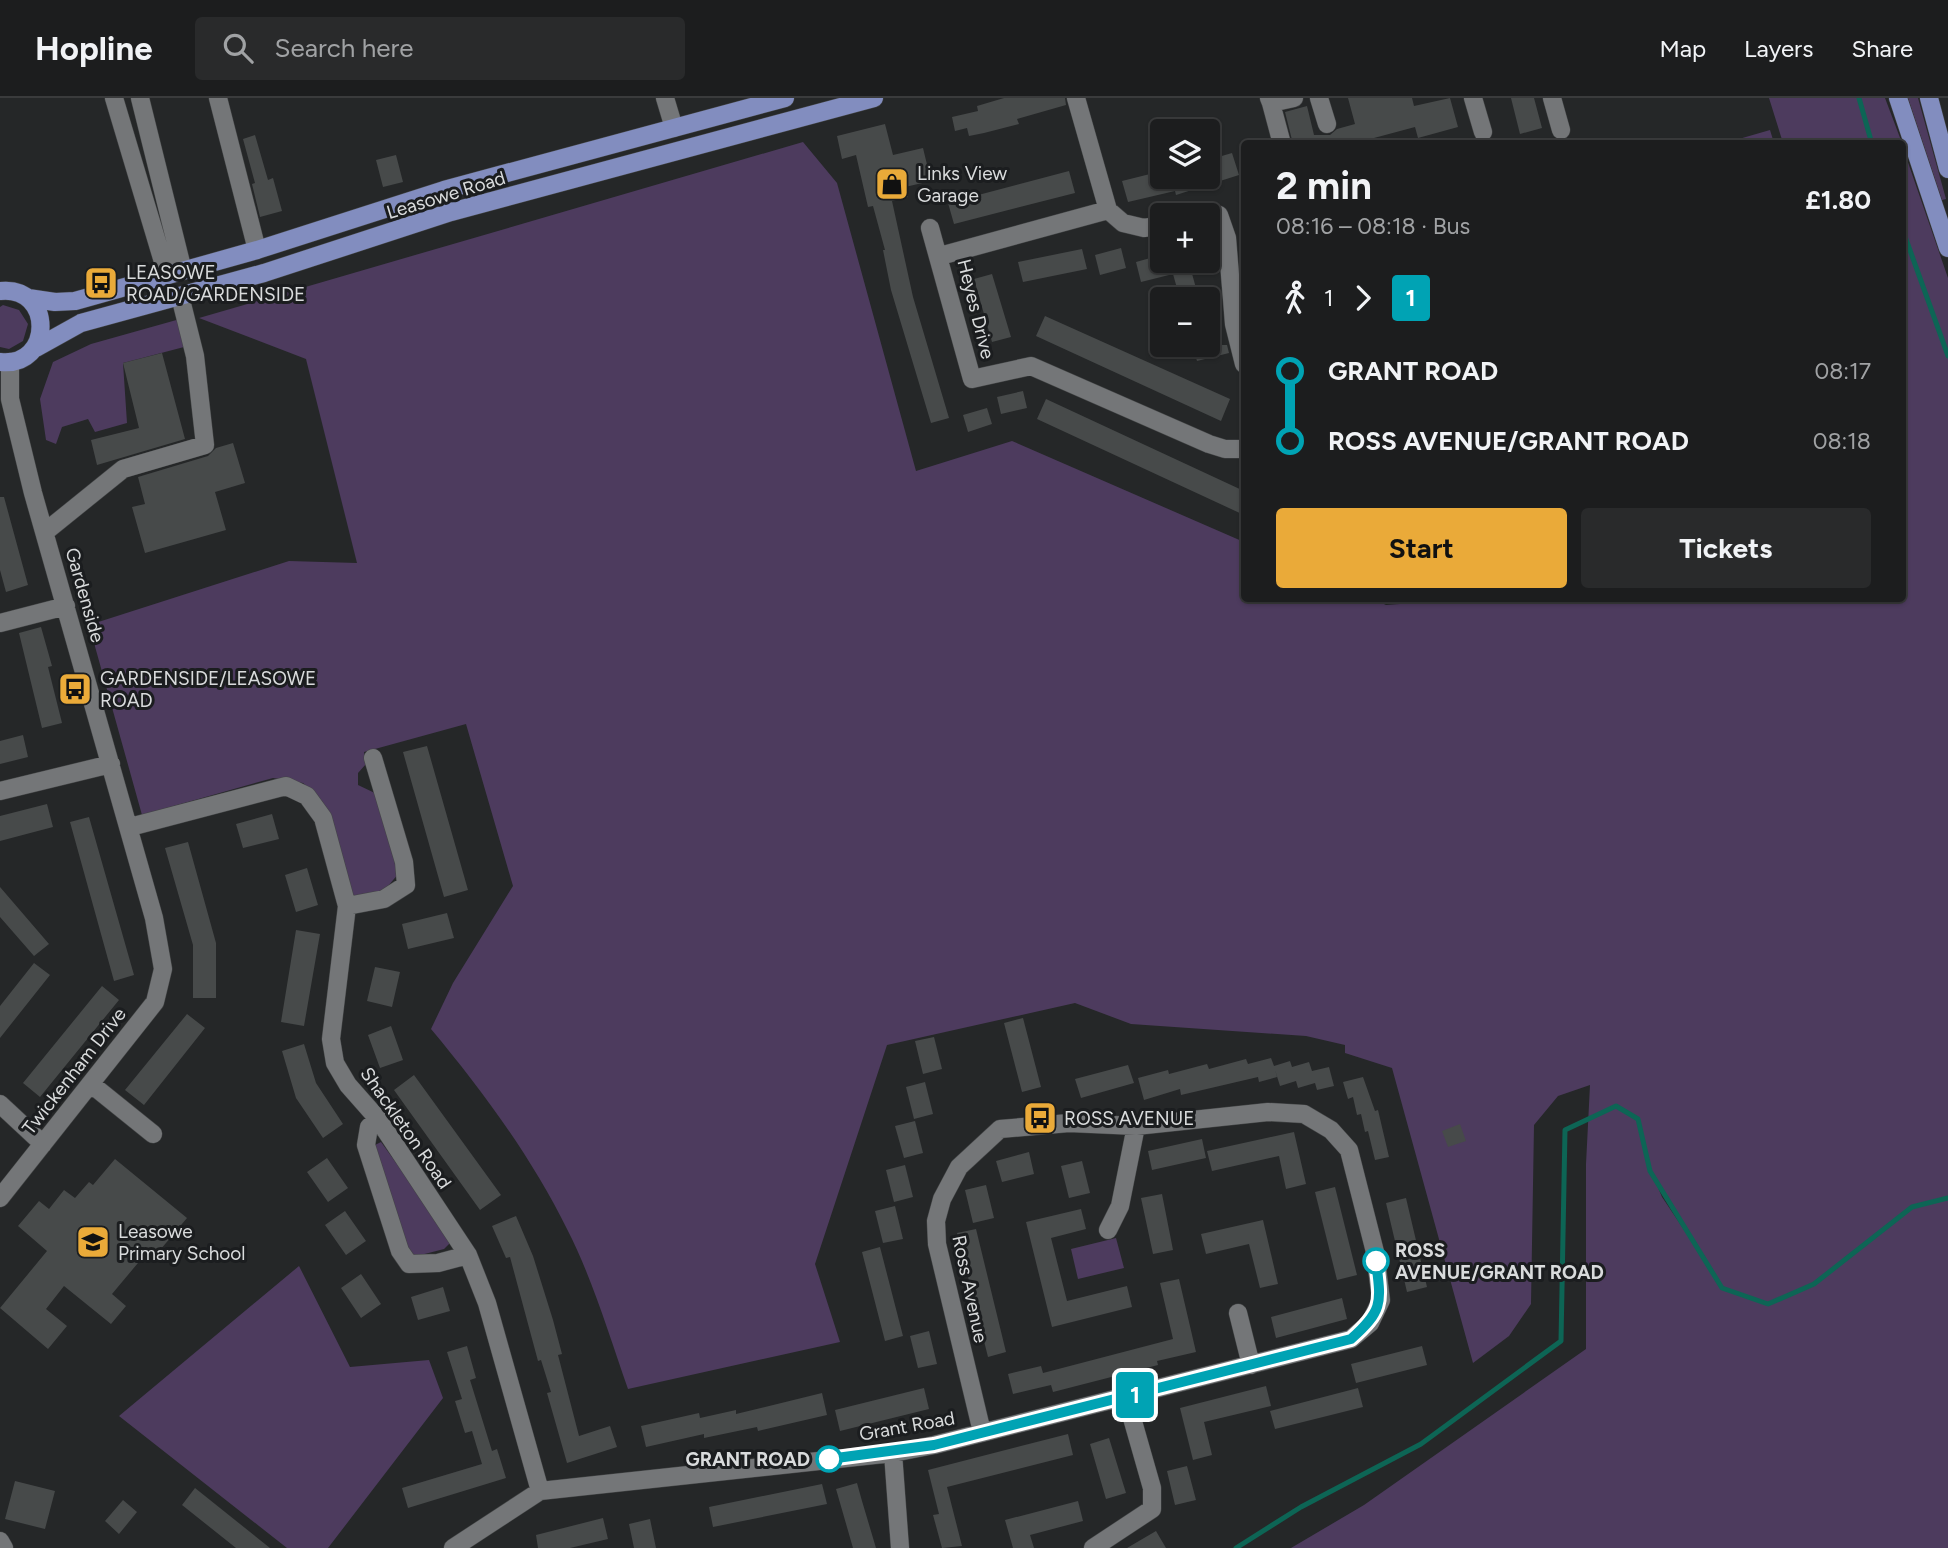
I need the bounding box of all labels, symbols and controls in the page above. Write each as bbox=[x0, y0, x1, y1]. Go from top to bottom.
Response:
search box bbox=[195, 17, 685, 80]
text: Hopline bbox=[35, 29, 153, 68]
icon: search bbox=[219, 29, 257, 67]
text: Search here bbox=[275, 32, 413, 64]
text: Map bbox=[1659, 34, 1706, 63]
text: Layers bbox=[1744, 34, 1813, 63]
text: Share bbox=[1851, 34, 1913, 63]
map controls bbox=[1150, 119, 1220, 357]
button: layers bbox=[1150, 119, 1220, 189]
place label: Links View Garage bbox=[917, 162, 1007, 207]
text: 2 min bbox=[1276, 163, 1372, 209]
shop icon: Links View Garage bbox=[873, 165, 911, 203]
street label: Leasowe Road bbox=[384, 166, 508, 224]
text: £1.80 bbox=[1805, 184, 1871, 216]
button: + bbox=[1150, 203, 1220, 273]
text: 08:16 – 08:18 · Bus bbox=[1276, 212, 1470, 240]
street label: Heyes Drive bbox=[952, 257, 1000, 361]
place label: LEASOWE ROAD/GARDENSIDE bbox=[126, 261, 305, 306]
bus stop icon: LEASOWE ROAD/GARDENSIDE bbox=[82, 264, 120, 302]
icon: walk bbox=[1276, 279, 1314, 317]
icon: forward bbox=[1344, 279, 1382, 317]
text: 1 bbox=[1406, 283, 1416, 312]
text: 1 bbox=[1324, 284, 1334, 312]
button: − bbox=[1150, 287, 1220, 357]
text: GRANT ROAD bbox=[1328, 355, 1498, 387]
text: 08:17 bbox=[1814, 357, 1871, 385]
text: ROSS AVENUE/GRANT ROAD bbox=[1328, 425, 1689, 457]
text: 08:18 bbox=[1813, 427, 1871, 455]
button: Start bbox=[1276, 508, 1567, 588]
button: Tickets bbox=[1581, 508, 1871, 588]
street label: Gardenside bbox=[61, 545, 109, 645]
place label: GARDENSIDE/LEASOWE ROAD bbox=[100, 667, 316, 712]
bus stop icon: GARDENSIDE/LEASOWE ROAD bbox=[56, 670, 94, 708]
street label: Twickenham Drive bbox=[17, 1003, 131, 1139]
street label: Shackleton Road bbox=[356, 1063, 456, 1193]
bus stop icon: ROSS AVENUE bbox=[1021, 1099, 1059, 1137]
place label: ROSS AVENUE bbox=[1064, 1107, 1195, 1130]
place label: Leasowe Primary School bbox=[118, 1220, 246, 1265]
school or university icon: Leasowe Primary School bbox=[74, 1223, 112, 1261]
street label: Ross Avenue bbox=[947, 1233, 993, 1345]
place label: ROSS AVENUE/GRANT ROAD bbox=[1395, 1239, 1604, 1284]
marker: ROSS AVENUE/GRANT ROAD bbox=[1363, 1248, 1389, 1274]
line badge: 1 bbox=[1112, 1372, 1158, 1418]
text: 1 bbox=[1130, 1380, 1140, 1409]
street label: Grant Road bbox=[857, 1406, 957, 1446]
marker: GRANT ROAD bbox=[816, 1446, 842, 1472]
place label: GRANT ROAD bbox=[686, 1448, 810, 1471]

